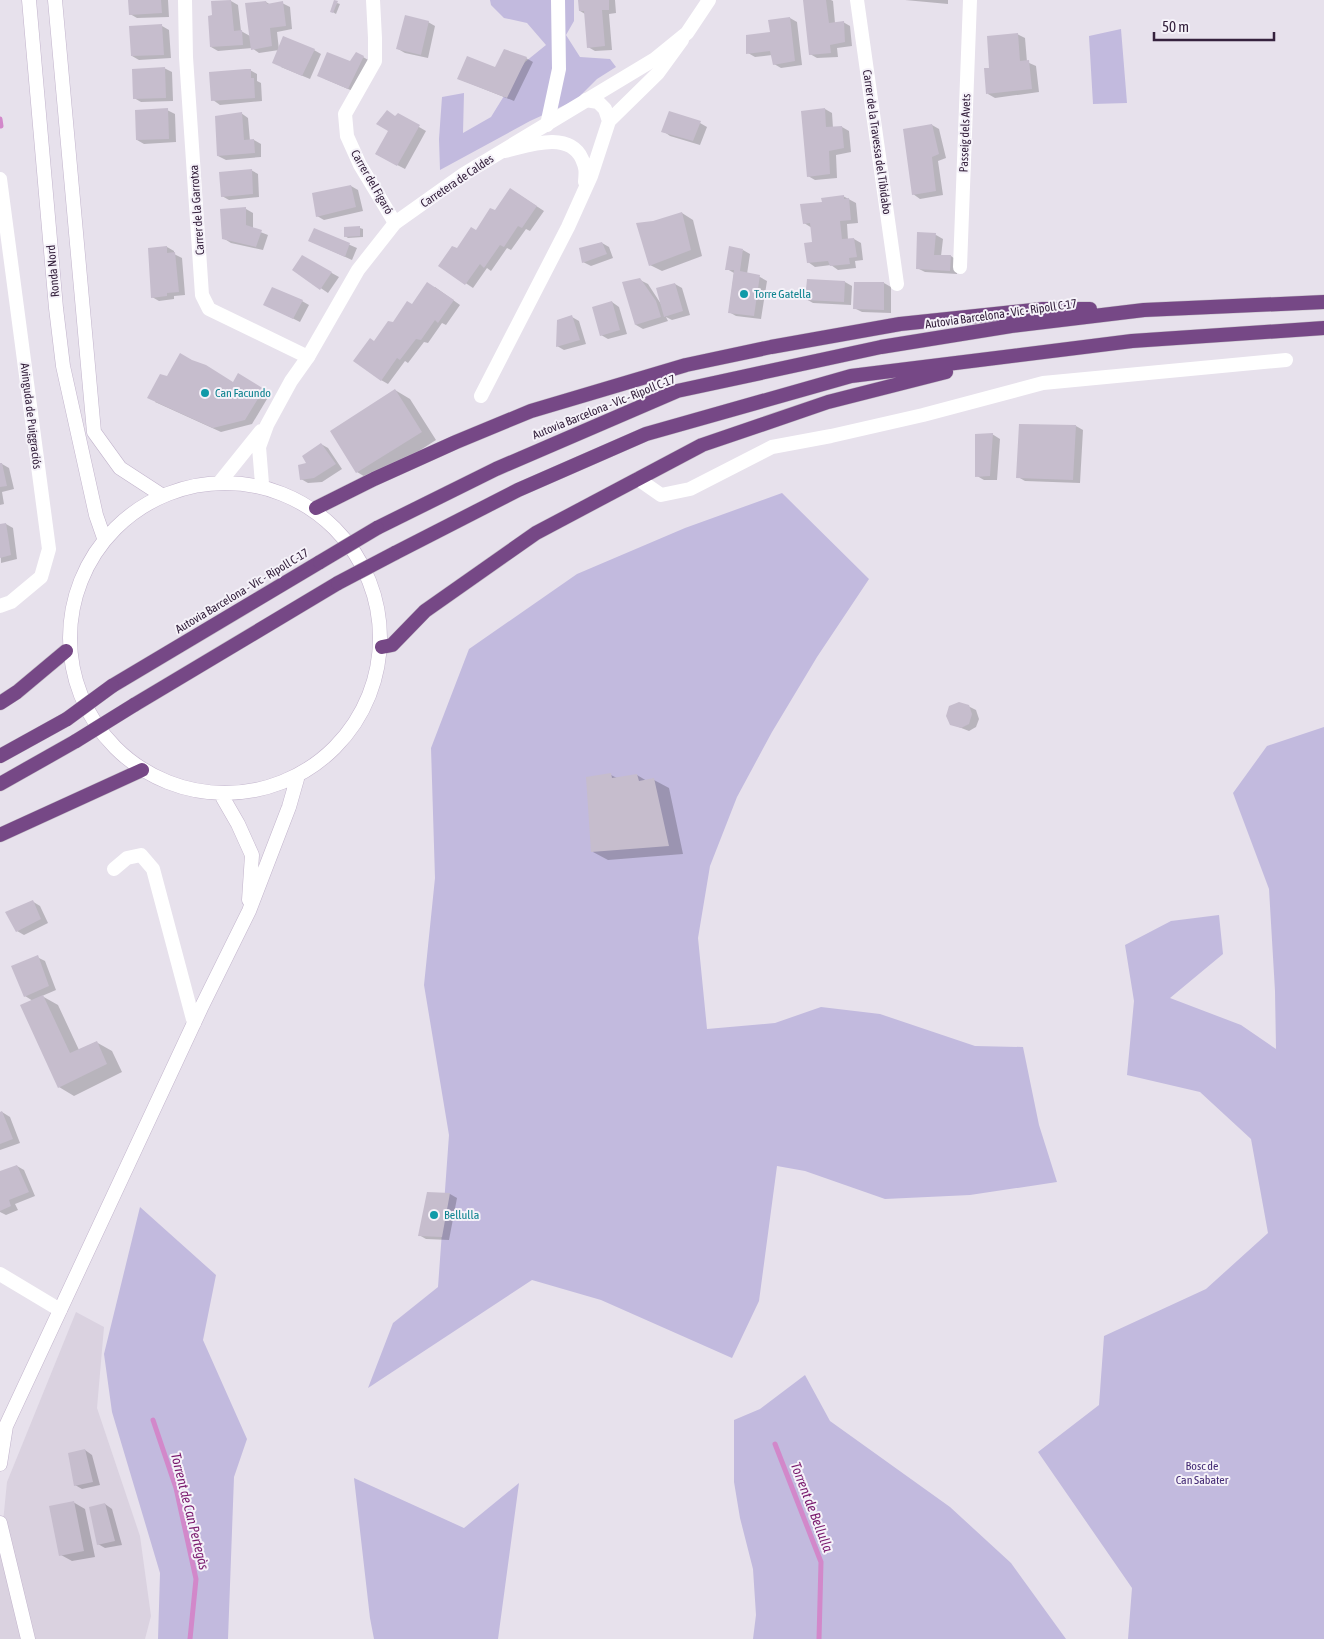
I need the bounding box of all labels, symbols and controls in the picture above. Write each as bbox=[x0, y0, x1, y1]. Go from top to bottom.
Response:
scale bar bbox=[1154, 10, 1274, 42]
text: 50 m bbox=[1162, 18, 1189, 35]
street label: Carrer de la Travessa del Tibidabo bbox=[860, 69, 894, 216]
street label: Passeig dels Avets bbox=[957, 93, 973, 173]
street label: Carrer del Figaró bbox=[348, 147, 396, 217]
street label: Carretera de Caldes bbox=[418, 151, 496, 211]
street label: Carrer de la Garrotxa bbox=[187, 164, 207, 256]
street label: Ronda Nord bbox=[44, 244, 62, 298]
place label: Torre Gatella bbox=[754, 287, 811, 301]
marker: Torre Gatella bbox=[738, 288, 750, 300]
street label: Autovia Barcelona - Vic - Ripoll C-17 bbox=[924, 296, 1078, 332]
street label: Avinguda de Puiggraciós bbox=[18, 362, 44, 470]
street label: Autovia Barcelona - Vic - Ripoll C-17 bbox=[530, 372, 678, 442]
place label: Can Facundo bbox=[215, 386, 271, 400]
marker: Can Facundo bbox=[199, 387, 211, 399]
street label: Autovia Barcelona - Vic - Ripoll C-17 bbox=[173, 545, 312, 636]
place label: Bellulla bbox=[444, 1208, 479, 1222]
marker: Bellulla bbox=[428, 1209, 440, 1221]
water label: Torrent de Can Pertegàs bbox=[168, 1451, 212, 1571]
park label: Bosc de Can Sabater bbox=[1176, 1459, 1229, 1487]
water label: Torrent de Bellulla bbox=[788, 1460, 837, 1554]

